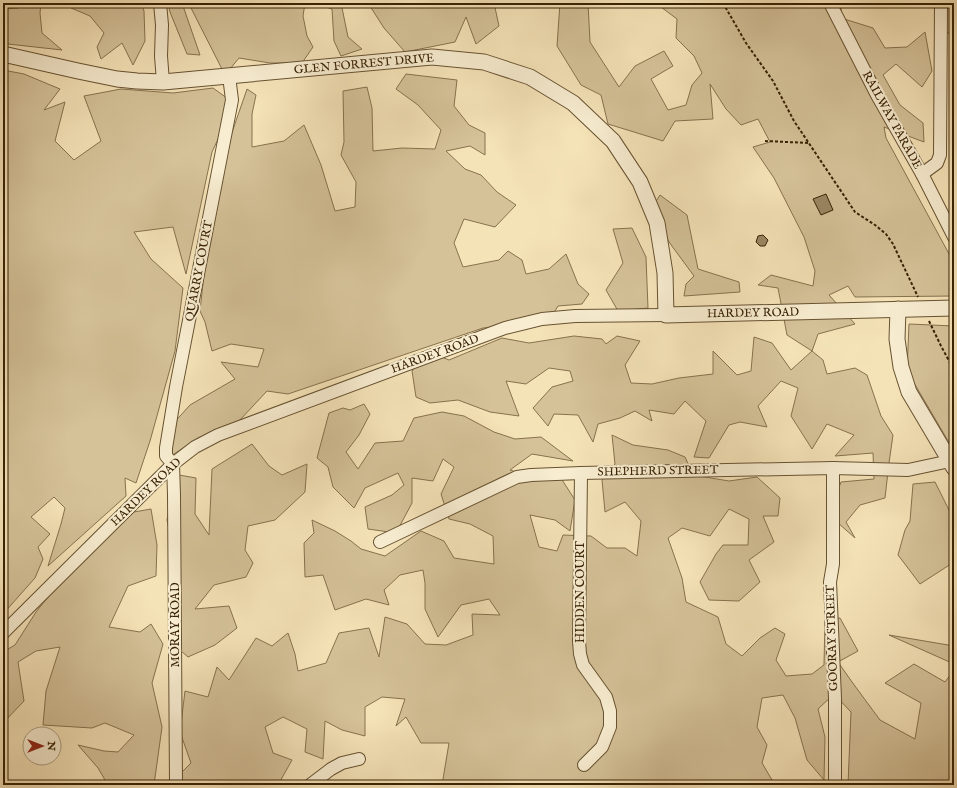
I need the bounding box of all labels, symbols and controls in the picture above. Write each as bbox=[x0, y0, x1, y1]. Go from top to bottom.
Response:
street label: GLEN FORREST DRIVE bbox=[293, 50, 435, 78]
street label: RAILWAY PARADE bbox=[859, 68, 925, 172]
street label: QUARRY COURT bbox=[182, 219, 216, 323]
street label: HARDEY ROAD bbox=[707, 305, 800, 321]
street label: HARDEY ROAD bbox=[389, 331, 481, 377]
street label: HARDEY ROAD bbox=[108, 454, 185, 529]
street label: SHEPHERD STREET bbox=[597, 462, 719, 480]
street label: HIDDEN COURT bbox=[573, 541, 588, 643]
street label: MORAY ROAD bbox=[168, 582, 183, 668]
street label: GOORAY STREET bbox=[823, 584, 841, 691]
north arrow bbox=[22, 726, 62, 766]
text: N bbox=[44, 740, 58, 751]

